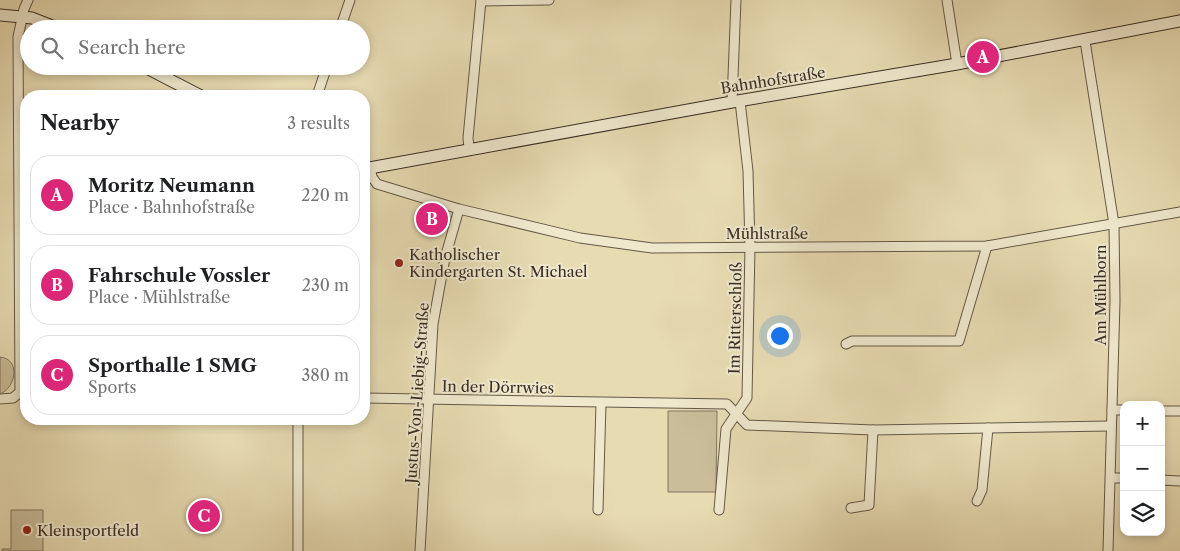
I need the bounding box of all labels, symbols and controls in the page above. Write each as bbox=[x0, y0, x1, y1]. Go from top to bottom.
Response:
search box bbox=[20, 20, 370, 75]
icon: search bbox=[38, 34, 66, 62]
text: Search here bbox=[78, 36, 186, 59]
pin: A bbox=[967, 38, 999, 76]
street label: Bahnhofstraße bbox=[719, 62, 827, 98]
text: Nearby bbox=[40, 110, 119, 135]
text: 3 results bbox=[287, 113, 350, 133]
text: Moritz Neumann bbox=[88, 174, 255, 197]
text: A bbox=[51, 185, 63, 205]
text: 220 m bbox=[301, 185, 349, 205]
text: Place · Bahnhofstraße bbox=[88, 197, 255, 217]
pin: B bbox=[416, 200, 448, 238]
street label: Mühlstraße bbox=[726, 224, 808, 243]
street label: Am Mühlborn bbox=[1091, 244, 1110, 346]
place label: Katholischer Kindergarten St. Michael bbox=[409, 245, 588, 281]
marker: Katholischer Kindergarten St. Michael bbox=[393, 257, 405, 269]
street label: Im Ritterschloß bbox=[725, 261, 745, 374]
text: Fahrschule Vossler bbox=[88, 264, 270, 287]
text: B bbox=[51, 275, 63, 295]
text: 230 m bbox=[302, 275, 349, 295]
text: Place · Mühlstraße bbox=[88, 287, 230, 307]
street label: Justus-Von-Liebig-Straße bbox=[401, 302, 433, 486]
your location bbox=[767, 323, 793, 349]
text: Sporthalle 1 SMG bbox=[88, 354, 257, 377]
text: C bbox=[51, 365, 63, 385]
text: 380 m bbox=[301, 365, 349, 385]
text: Sports bbox=[88, 377, 137, 397]
street label: In der Dörrwies bbox=[442, 377, 554, 397]
map controls bbox=[1120, 401, 1165, 536]
button: + bbox=[1120, 401, 1165, 446]
button: − bbox=[1120, 446, 1165, 491]
button: layers bbox=[1120, 491, 1165, 536]
pin: C bbox=[188, 497, 220, 535]
place label: Kleinsportfeld bbox=[37, 521, 139, 540]
marker: Kleinsportfeld bbox=[21, 524, 33, 536]

